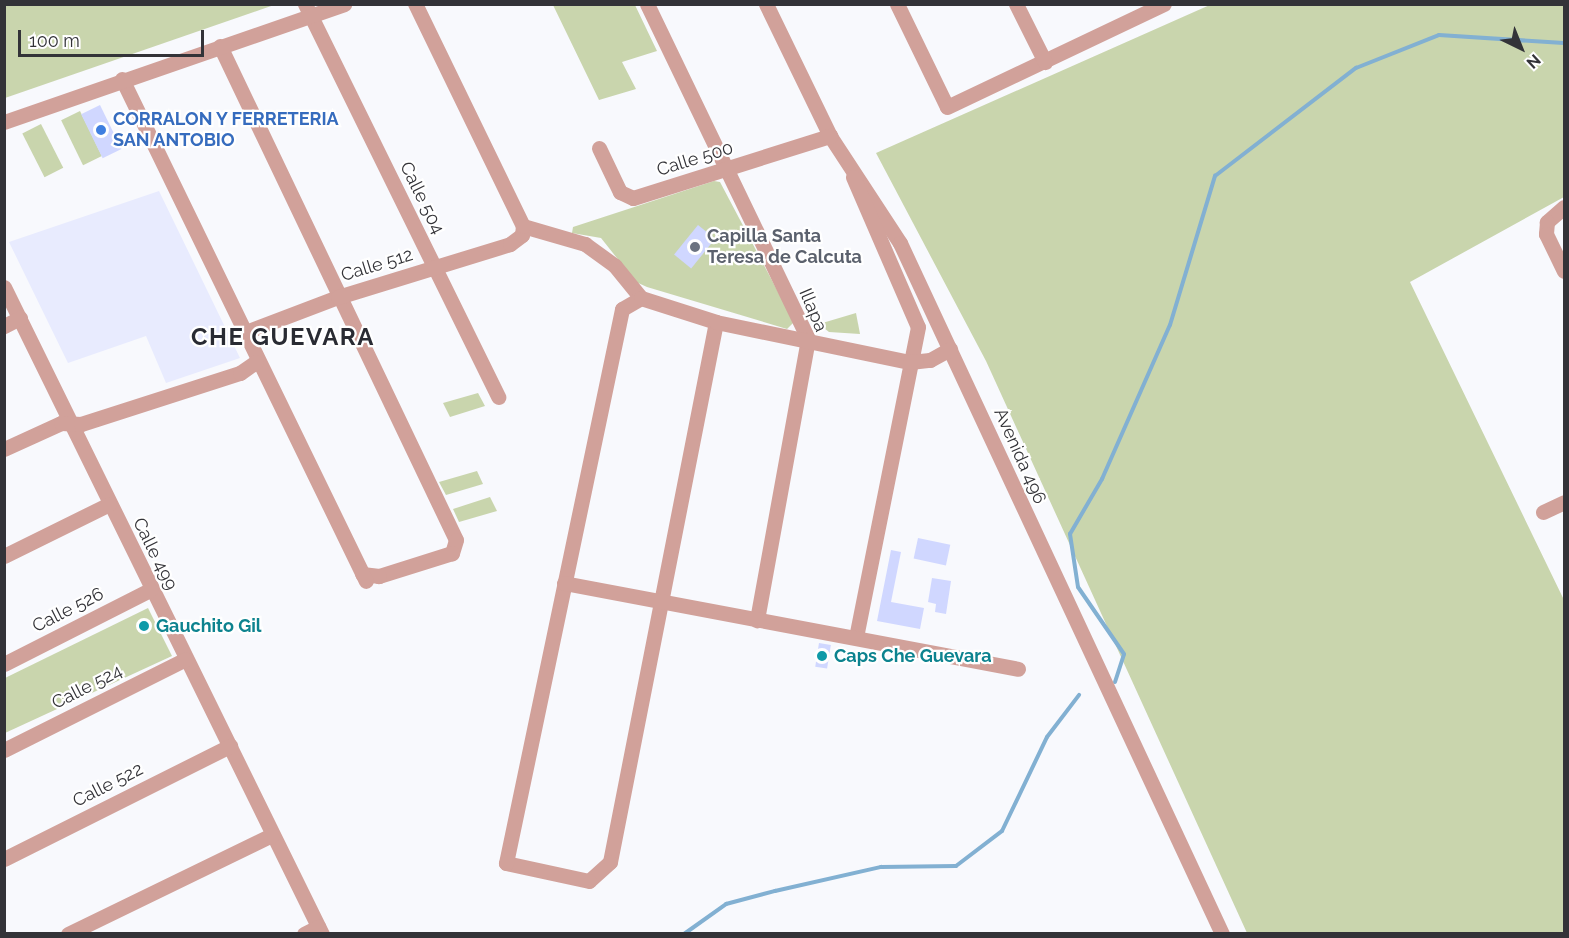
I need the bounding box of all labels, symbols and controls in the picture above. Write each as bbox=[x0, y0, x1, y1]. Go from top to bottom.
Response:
scale bar bbox=[21, 18, 207, 56]
north arrow bbox=[1491, 18, 1551, 78]
text: 100 m bbox=[29, 30, 80, 51]
text: N bbox=[1523, 50, 1545, 73]
place label: CORRALON Y FERRETERIA SAN ANTOBIO bbox=[113, 109, 340, 152]
marker: CORRALON Y FERRETERIA SAN ANTOBIO bbox=[94, 123, 108, 137]
street label: Calle 500 bbox=[654, 137, 736, 181]
street label: Calle 504 bbox=[395, 158, 449, 238]
place label: Capilla Santa Teresa de Calcuta bbox=[707, 226, 862, 268]
marker: Capilla Santa Teresa de Calcuta bbox=[688, 240, 702, 254]
street label: Calle 512 bbox=[338, 244, 416, 286]
street label: Illapa bbox=[794, 285, 832, 335]
district label: CHE GUEVARA bbox=[191, 323, 375, 351]
street label: Avenida 496 bbox=[989, 405, 1051, 507]
street label: Calle 499 bbox=[128, 514, 182, 594]
street label: Calle 526 bbox=[29, 583, 107, 637]
place label: Gauchito Gil bbox=[156, 615, 261, 637]
marker: Gauchito Gil bbox=[137, 619, 151, 633]
place label: Caps Che Guevara bbox=[834, 645, 992, 667]
marker: Caps Che Guevara bbox=[815, 649, 829, 663]
street label: Calle 524 bbox=[48, 660, 126, 714]
street label: Calle 522 bbox=[69, 758, 147, 812]

